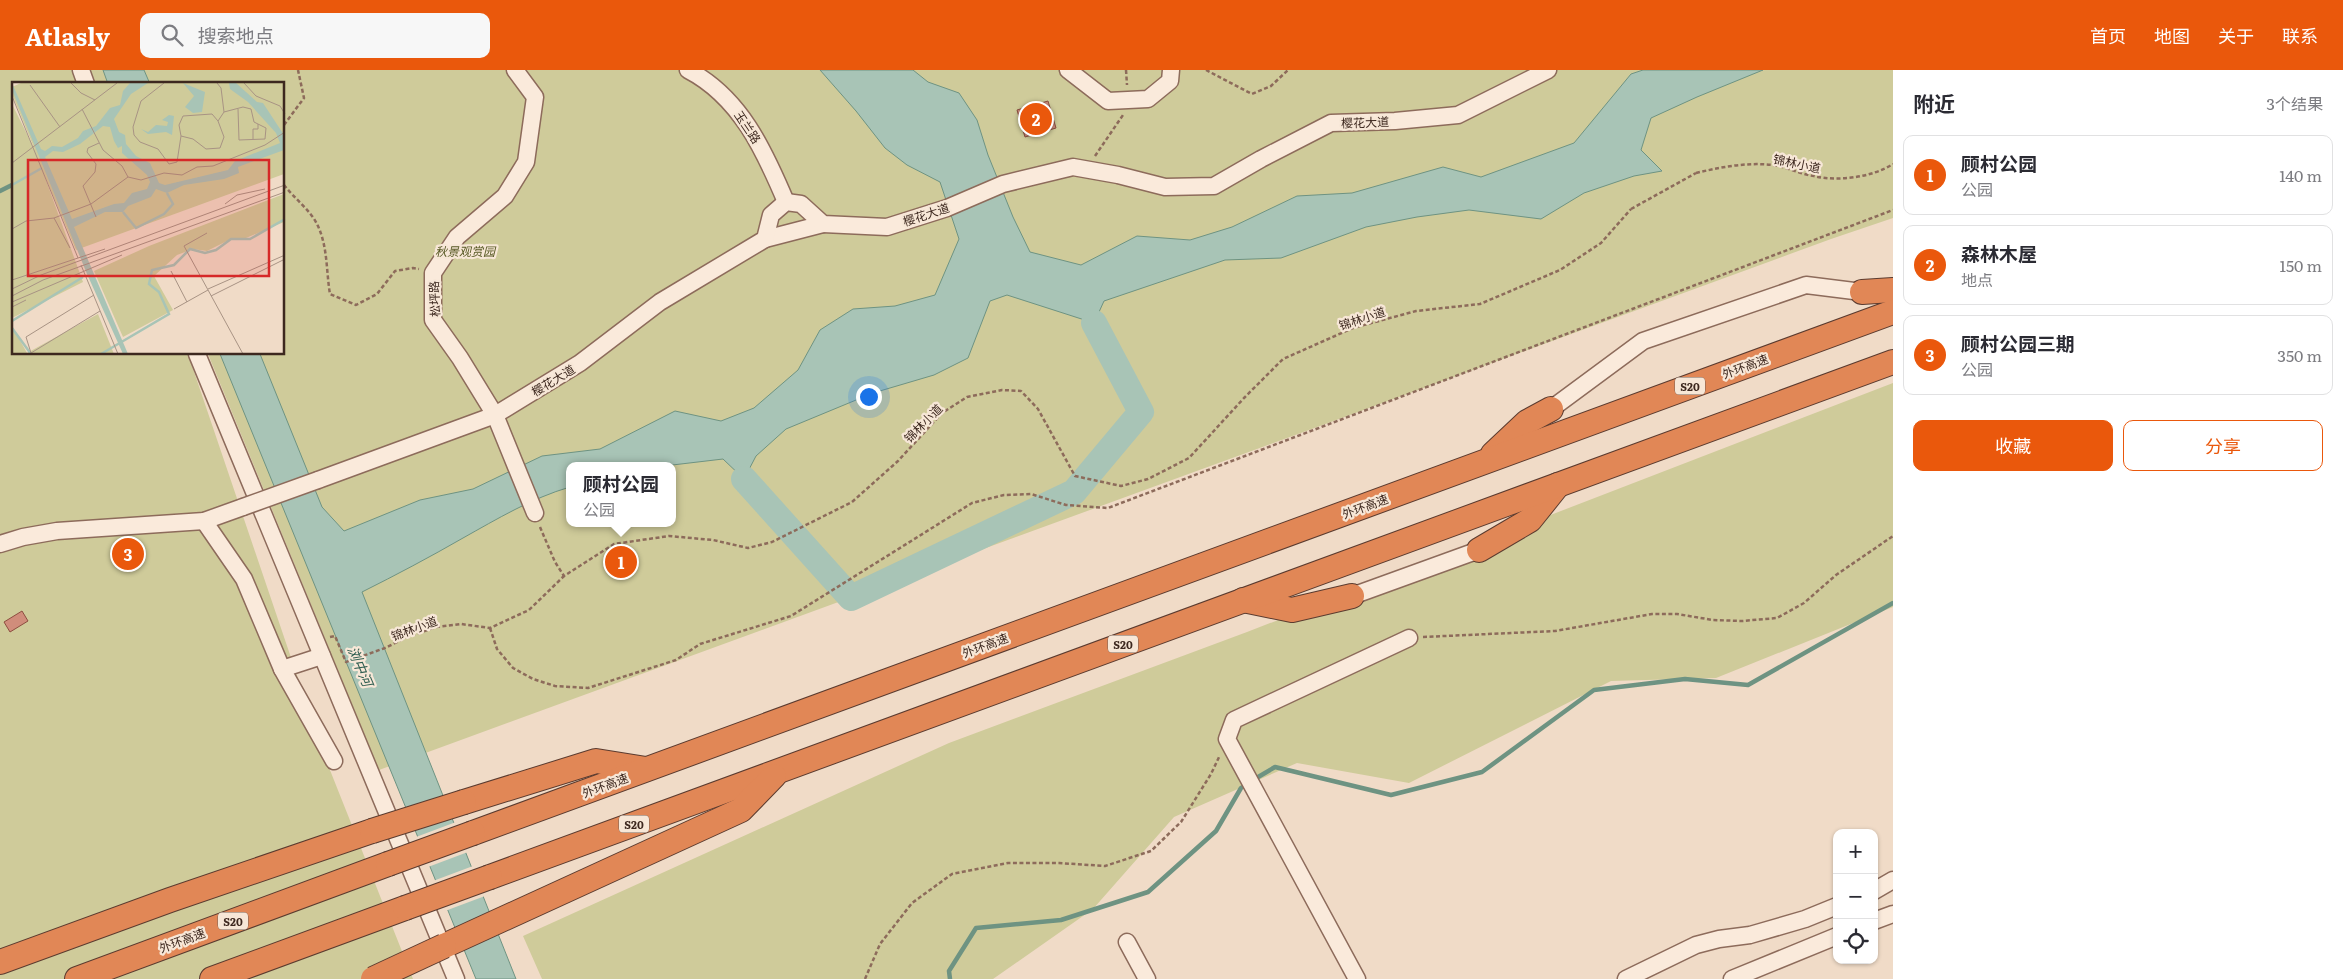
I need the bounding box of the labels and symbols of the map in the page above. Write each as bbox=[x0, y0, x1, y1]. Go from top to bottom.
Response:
inset map bbox=[12, 82, 285, 355]
pin: 2 bbox=[1020, 100, 1052, 138]
street label: 玉兰路 bbox=[730, 107, 766, 147]
street label: 樱花大道 bbox=[1341, 112, 1389, 132]
street label: 锦林小道 bbox=[1772, 149, 1822, 177]
street label: 樱花大道 bbox=[900, 198, 952, 230]
park label: 秋景观赏园 bbox=[435, 242, 497, 260]
street label: 松坪路 bbox=[424, 281, 444, 317]
street label: 锦林小道 bbox=[1336, 302, 1388, 334]
street label: 外环高速 bbox=[1719, 349, 1771, 383]
street label: 樱花大道 bbox=[528, 360, 578, 400]
road number: S20 bbox=[1675, 378, 1705, 394]
your location bbox=[856, 384, 882, 410]
street label: 锦林小道 bbox=[900, 400, 946, 446]
street label: 外环高速 bbox=[1339, 489, 1391, 523]
pin: 3 bbox=[112, 535, 144, 573]
pin: 1 bbox=[605, 543, 637, 581]
street label: 锦林小道 bbox=[388, 611, 440, 645]
street label: 外环高速 bbox=[959, 628, 1011, 662]
road number: S20 bbox=[1108, 636, 1138, 652]
water label: 浏中河 bbox=[344, 643, 380, 692]
street label: 外环高速 bbox=[579, 768, 631, 802]
road number: S20 bbox=[619, 816, 649, 832]
road number: S20 bbox=[218, 912, 248, 929]
street label: 外环高速 bbox=[156, 923, 208, 957]

